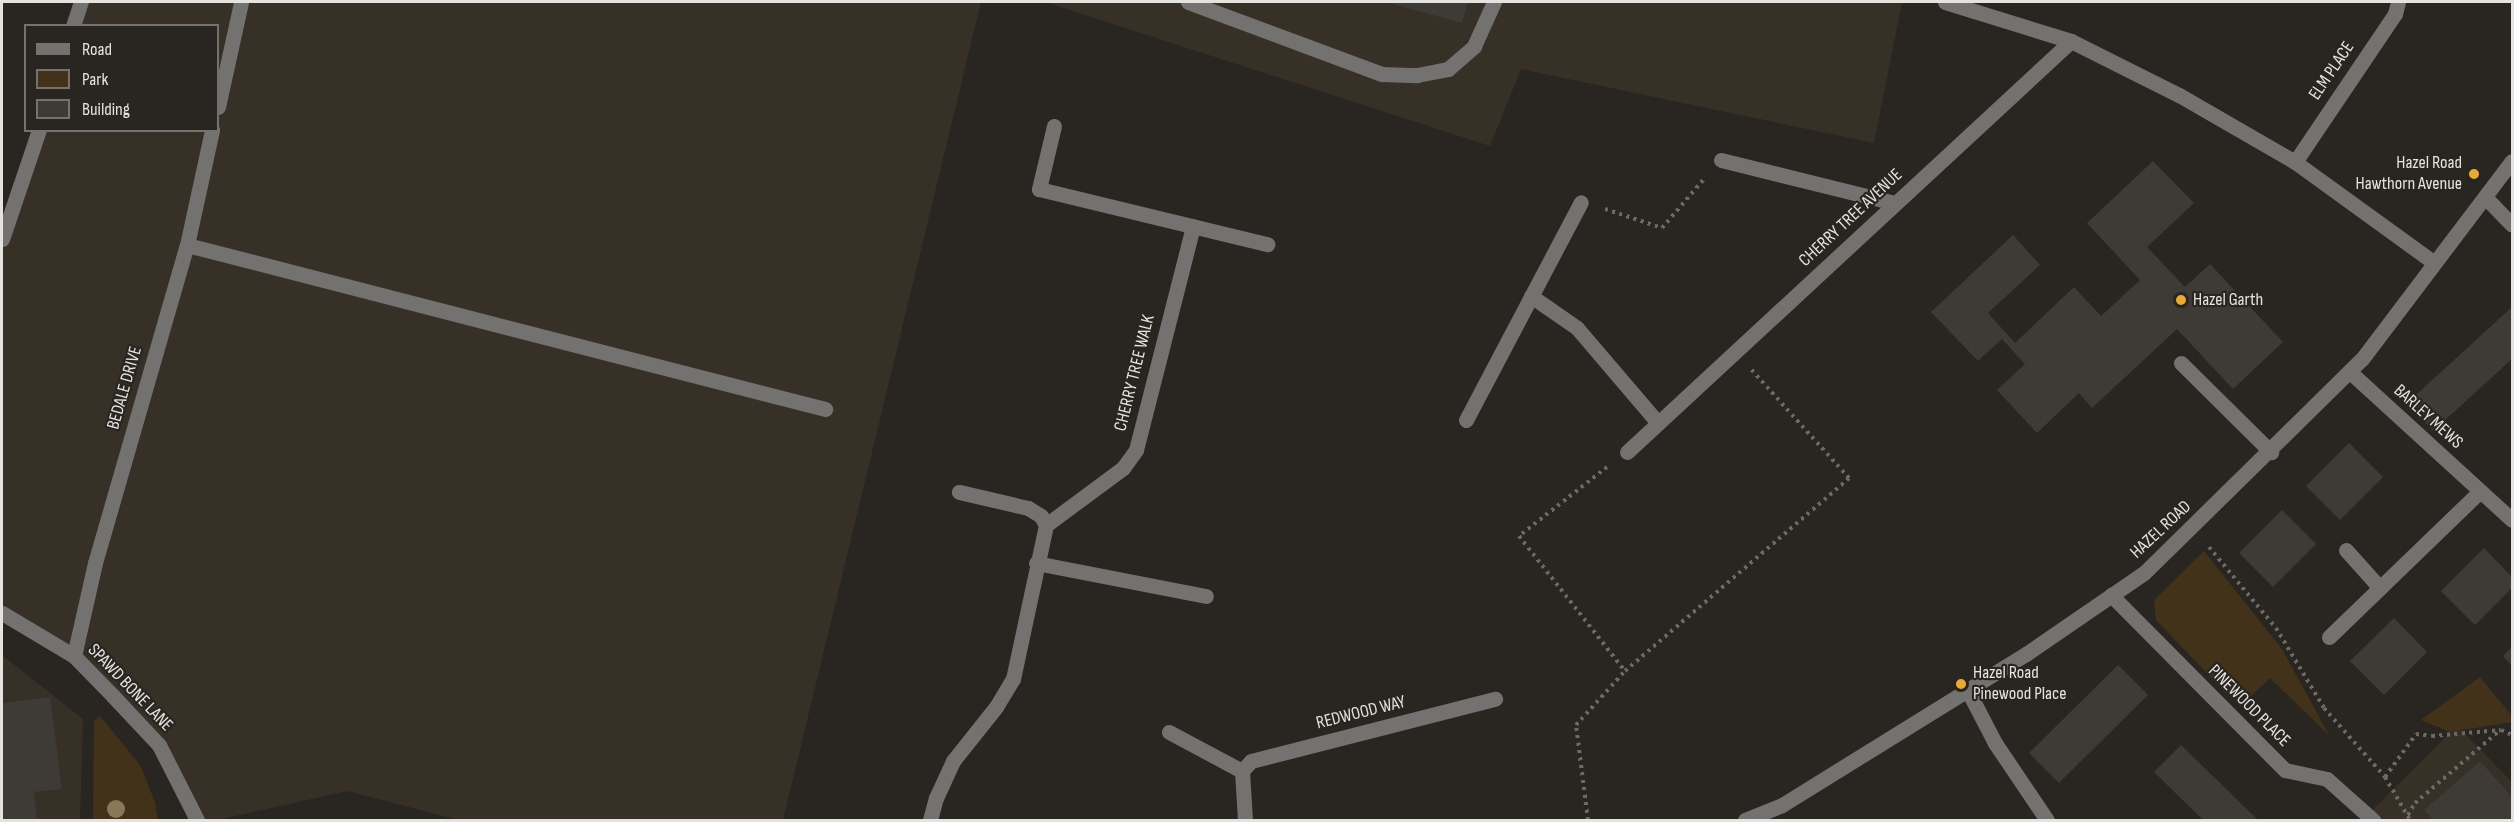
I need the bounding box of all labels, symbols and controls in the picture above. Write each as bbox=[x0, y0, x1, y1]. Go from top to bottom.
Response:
legend bbox=[24, 24, 219, 132]
street label: ELM PLACE bbox=[2305, 38, 2359, 104]
text: Road bbox=[82, 39, 112, 60]
text: Park bbox=[82, 69, 108, 90]
text: Building bbox=[82, 99, 130, 120]
place label: Hazel Road Hawthorn Avenue bbox=[2356, 153, 2462, 195]
street label: CHERRY TREE AVENUE bbox=[1795, 165, 1907, 271]
marker: Hazel Road Hawthorn Avenue bbox=[2467, 167, 2481, 181]
place label: Hazel Garth bbox=[2193, 289, 2263, 311]
marker: Hazel Garth bbox=[2174, 293, 2188, 307]
street label: CHERRY TREE WALK bbox=[1110, 313, 1160, 433]
street label: BEDALE DRIVE bbox=[103, 344, 147, 432]
street label: BARLEY MEWS bbox=[2389, 380, 2467, 454]
street label: HAZEL ROAD bbox=[2126, 497, 2196, 563]
street label: SPAWD BONE LANE bbox=[83, 640, 177, 736]
street label: PINEWOOD PLACE bbox=[2204, 661, 2294, 751]
place label: Hazel Road Pinewood Place bbox=[1973, 663, 2066, 706]
marker: Hazel Road Pinewood Place bbox=[1954, 677, 1968, 691]
street label: REDWOOD WAY bbox=[1314, 691, 1408, 735]

